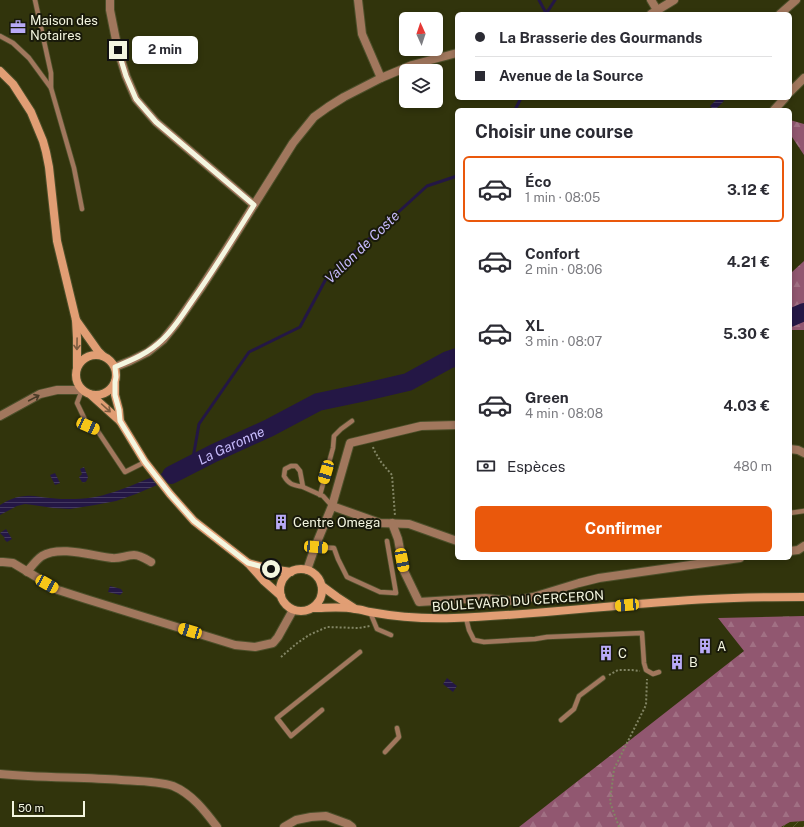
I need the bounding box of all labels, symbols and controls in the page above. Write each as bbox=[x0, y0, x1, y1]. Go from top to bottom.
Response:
north arrow bbox=[399, 12, 443, 56]
map controls bbox=[399, 12, 443, 108]
place label: Maison des Notaires bbox=[30, 13, 98, 43]
office icon: Maison des Notaires bbox=[9, 18, 27, 36]
text: La Brasserie des Gourmands bbox=[499, 29, 702, 46]
callout: 2 min bbox=[132, 36, 198, 64]
route end bbox=[109, 41, 127, 59]
text: 2 min bbox=[148, 42, 182, 57]
button: layers bbox=[399, 64, 443, 108]
text: Avenue de la Source bbox=[499, 67, 643, 84]
text: Choisir une course bbox=[475, 121, 633, 142]
icon: car bbox=[477, 171, 513, 207]
text: Éco bbox=[525, 173, 551, 190]
text: 3.12 € bbox=[727, 181, 770, 198]
text: 1 min · 08:05 bbox=[525, 190, 600, 205]
water label: Vallon de Coste bbox=[321, 207, 403, 287]
icon: car bbox=[477, 243, 513, 279]
text: Confort bbox=[525, 245, 580, 262]
text: 4.21 € bbox=[727, 253, 770, 270]
text: 2 min · 08:06 bbox=[525, 262, 602, 277]
icon: car bbox=[477, 315, 513, 351]
text: XL bbox=[525, 317, 544, 334]
text: 5.30 € bbox=[723, 325, 770, 342]
text: 3 min · 08:07 bbox=[525, 334, 602, 349]
one-way arrow bbox=[73, 337, 81, 350]
icon: car bbox=[477, 387, 513, 423]
text: Green bbox=[525, 389, 569, 406]
one-way arrow bbox=[28, 393, 40, 401]
text: 4.03 € bbox=[723, 397, 770, 414]
one-way arrow bbox=[100, 403, 111, 412]
text: 4 min · 08:08 bbox=[525, 406, 603, 421]
car bbox=[75, 416, 101, 436]
water label: La Garonne bbox=[195, 423, 267, 468]
icon: cash bbox=[475, 455, 497, 477]
text: Espèces bbox=[507, 458, 565, 475]
car bbox=[317, 459, 335, 485]
text: 480 m bbox=[733, 459, 772, 474]
button: Confirmer bbox=[475, 506, 772, 552]
building icon: Centre Omega bbox=[272, 513, 290, 531]
place label: Centre Omega bbox=[293, 515, 380, 530]
car bbox=[304, 540, 328, 554]
car bbox=[394, 547, 410, 573]
route start bbox=[262, 560, 280, 578]
car bbox=[34, 573, 60, 595]
street label: BOULEVARD DU CERCERON bbox=[431, 588, 605, 614]
car bbox=[615, 598, 639, 612]
car bbox=[177, 622, 203, 640]
building icon: A bbox=[696, 637, 714, 655]
place label: A bbox=[717, 639, 726, 654]
building icon: C bbox=[597, 644, 615, 662]
place label: C bbox=[618, 646, 627, 661]
building icon: B bbox=[668, 653, 686, 671]
place label: B bbox=[689, 655, 698, 670]
scale bar bbox=[12, 799, 85, 818]
text: 50 m bbox=[18, 802, 44, 814]

